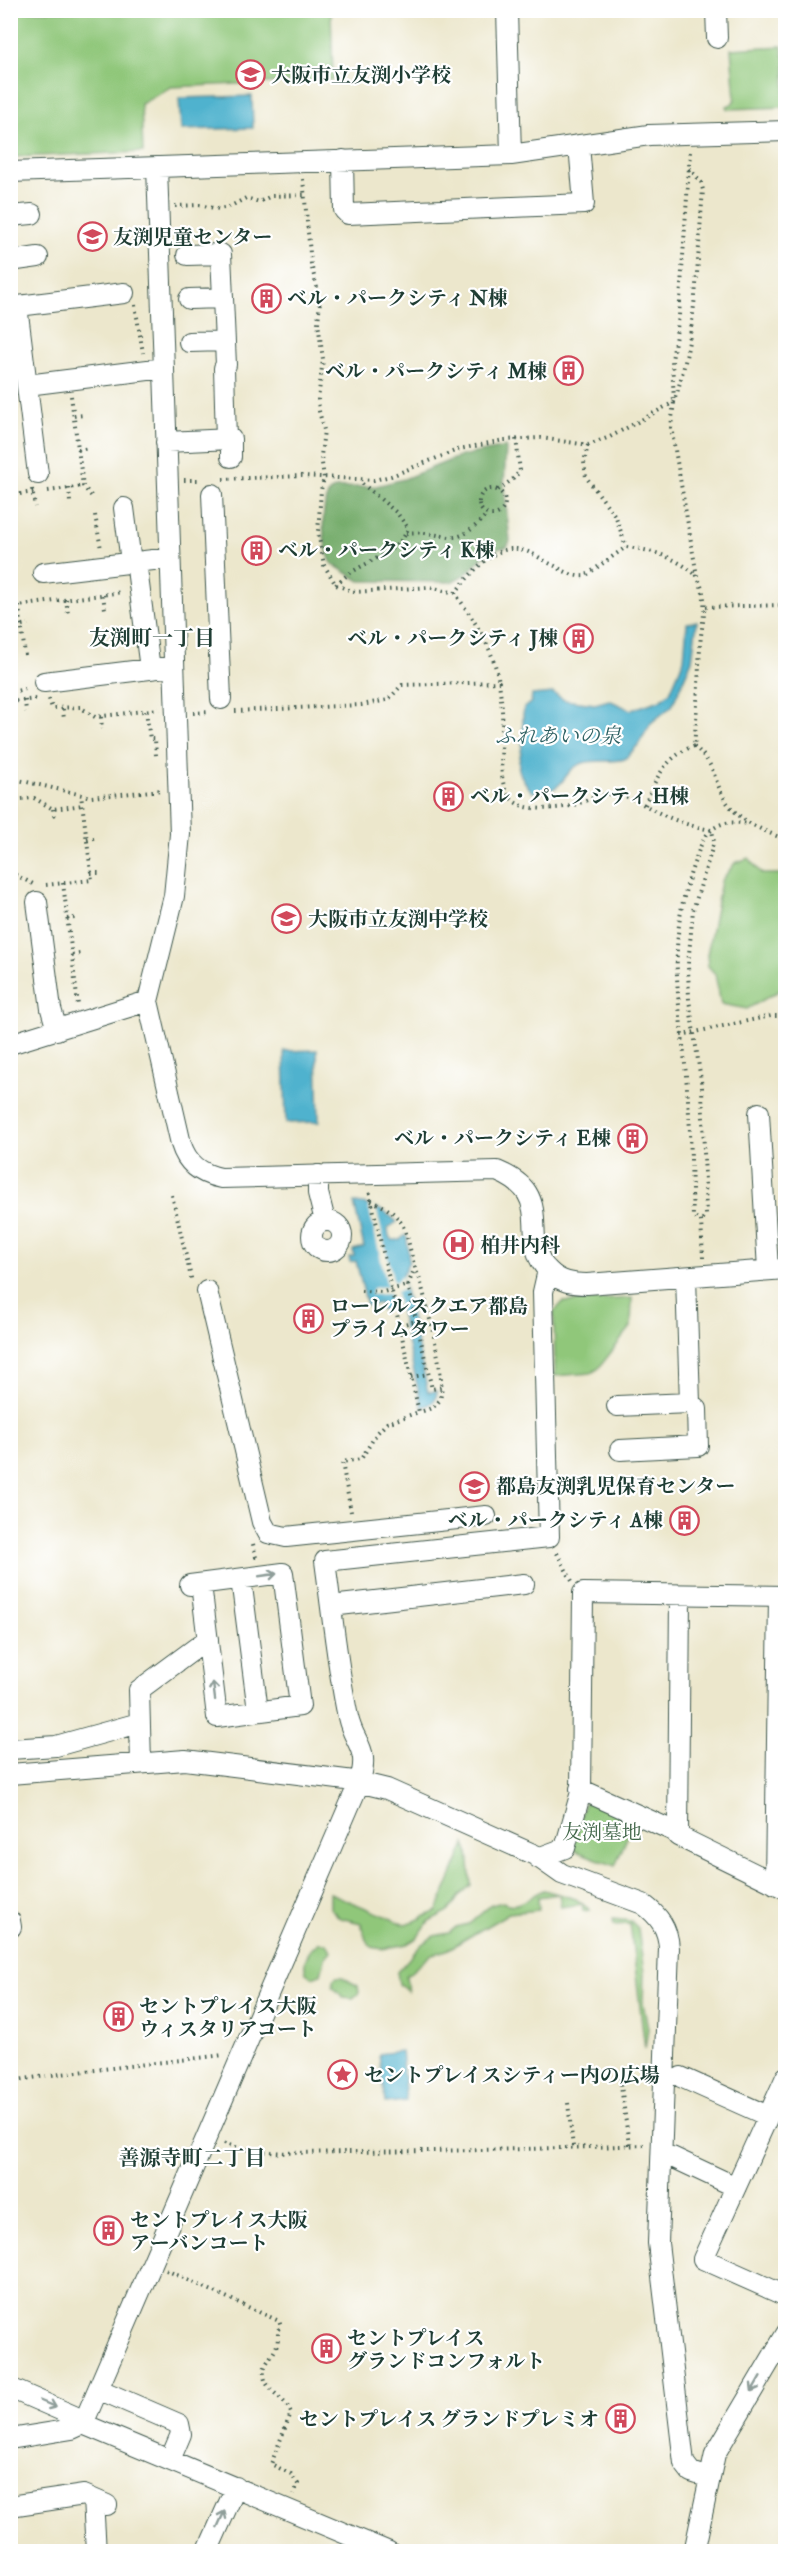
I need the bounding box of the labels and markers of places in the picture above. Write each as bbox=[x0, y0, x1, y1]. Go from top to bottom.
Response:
school or university icon: 大阪市立友渕小学校 bbox=[234, 59, 266, 91]
place label: 大阪市立友渕小学校 bbox=[271, 63, 451, 88]
school or university icon: 友渕児童センター bbox=[76, 221, 108, 253]
place label: 友渕児童センター bbox=[113, 225, 272, 250]
building icon: ベル・パークシティ N棟 bbox=[250, 282, 282, 314]
place label: ベル・パークシティ N棟 bbox=[287, 286, 508, 311]
building icon: ベル・パークシティ M棟 bbox=[552, 355, 584, 387]
place label: ベル・パークシティ M棟 bbox=[325, 359, 547, 384]
building icon: ベル・パークシティ K棟 bbox=[241, 534, 273, 566]
place label: ベル・パークシティ K棟 bbox=[278, 538, 495, 563]
building icon: ベル・パークシティ J棟 bbox=[563, 622, 595, 654]
place label: ベル・パークシティ J棟 bbox=[347, 626, 558, 651]
building icon: ベル・パークシティ H棟 bbox=[433, 780, 465, 812]
place label: ベル・パークシティ H棟 bbox=[470, 784, 689, 809]
school or university icon: 大阪市立友渕中学校 bbox=[271, 903, 303, 935]
place label: 大阪市立友渕中学校 bbox=[308, 907, 488, 932]
building icon: ベル・パークシティ E棟 bbox=[616, 1122, 648, 1154]
place label: ベル・パークシティ E棟 bbox=[394, 1126, 611, 1151]
hospital icon: 柏井内科 bbox=[443, 1229, 475, 1261]
place label: 柏井内科 bbox=[480, 1233, 560, 1258]
place label: ローレルスクエア都島 プライムタワー bbox=[330, 1294, 528, 1342]
building icon: ローレルスクエア都島 プライムタワー bbox=[293, 1302, 325, 1334]
school or university icon: 都島友渕乳児保育センター bbox=[459, 1470, 491, 1502]
place label: 都島友渕乳児保育センター bbox=[496, 1474, 735, 1499]
building icon: ベル・パークシティ A棟 bbox=[668, 1504, 700, 1536]
place label: ベル・パークシティ A棟 bbox=[448, 1508, 663, 1533]
place label: セントプレイス大阪 ウィスタリアコート bbox=[139, 1994, 317, 2042]
building icon: セントプレイス大阪 ウィスタリアコート bbox=[102, 2001, 134, 2033]
place icon: セントプレイスシティー内の広場 bbox=[327, 2059, 359, 2091]
place label: セントプレイスシティー内の広場 bbox=[364, 2063, 660, 2088]
place label: セントプレイス大阪 アーバンコート bbox=[130, 2208, 307, 2256]
building icon: セントプレイス大阪 アーバンコート bbox=[93, 2215, 125, 2247]
place label: セントプレイス グランドコンフォルト bbox=[347, 2326, 545, 2374]
building icon: セントプレイス グランドコンフォルト bbox=[310, 2333, 342, 2365]
building icon: セントプレイス グランドプレミオ bbox=[604, 2403, 636, 2435]
place label: セントプレイス グランドプレミオ bbox=[299, 2407, 599, 2432]

